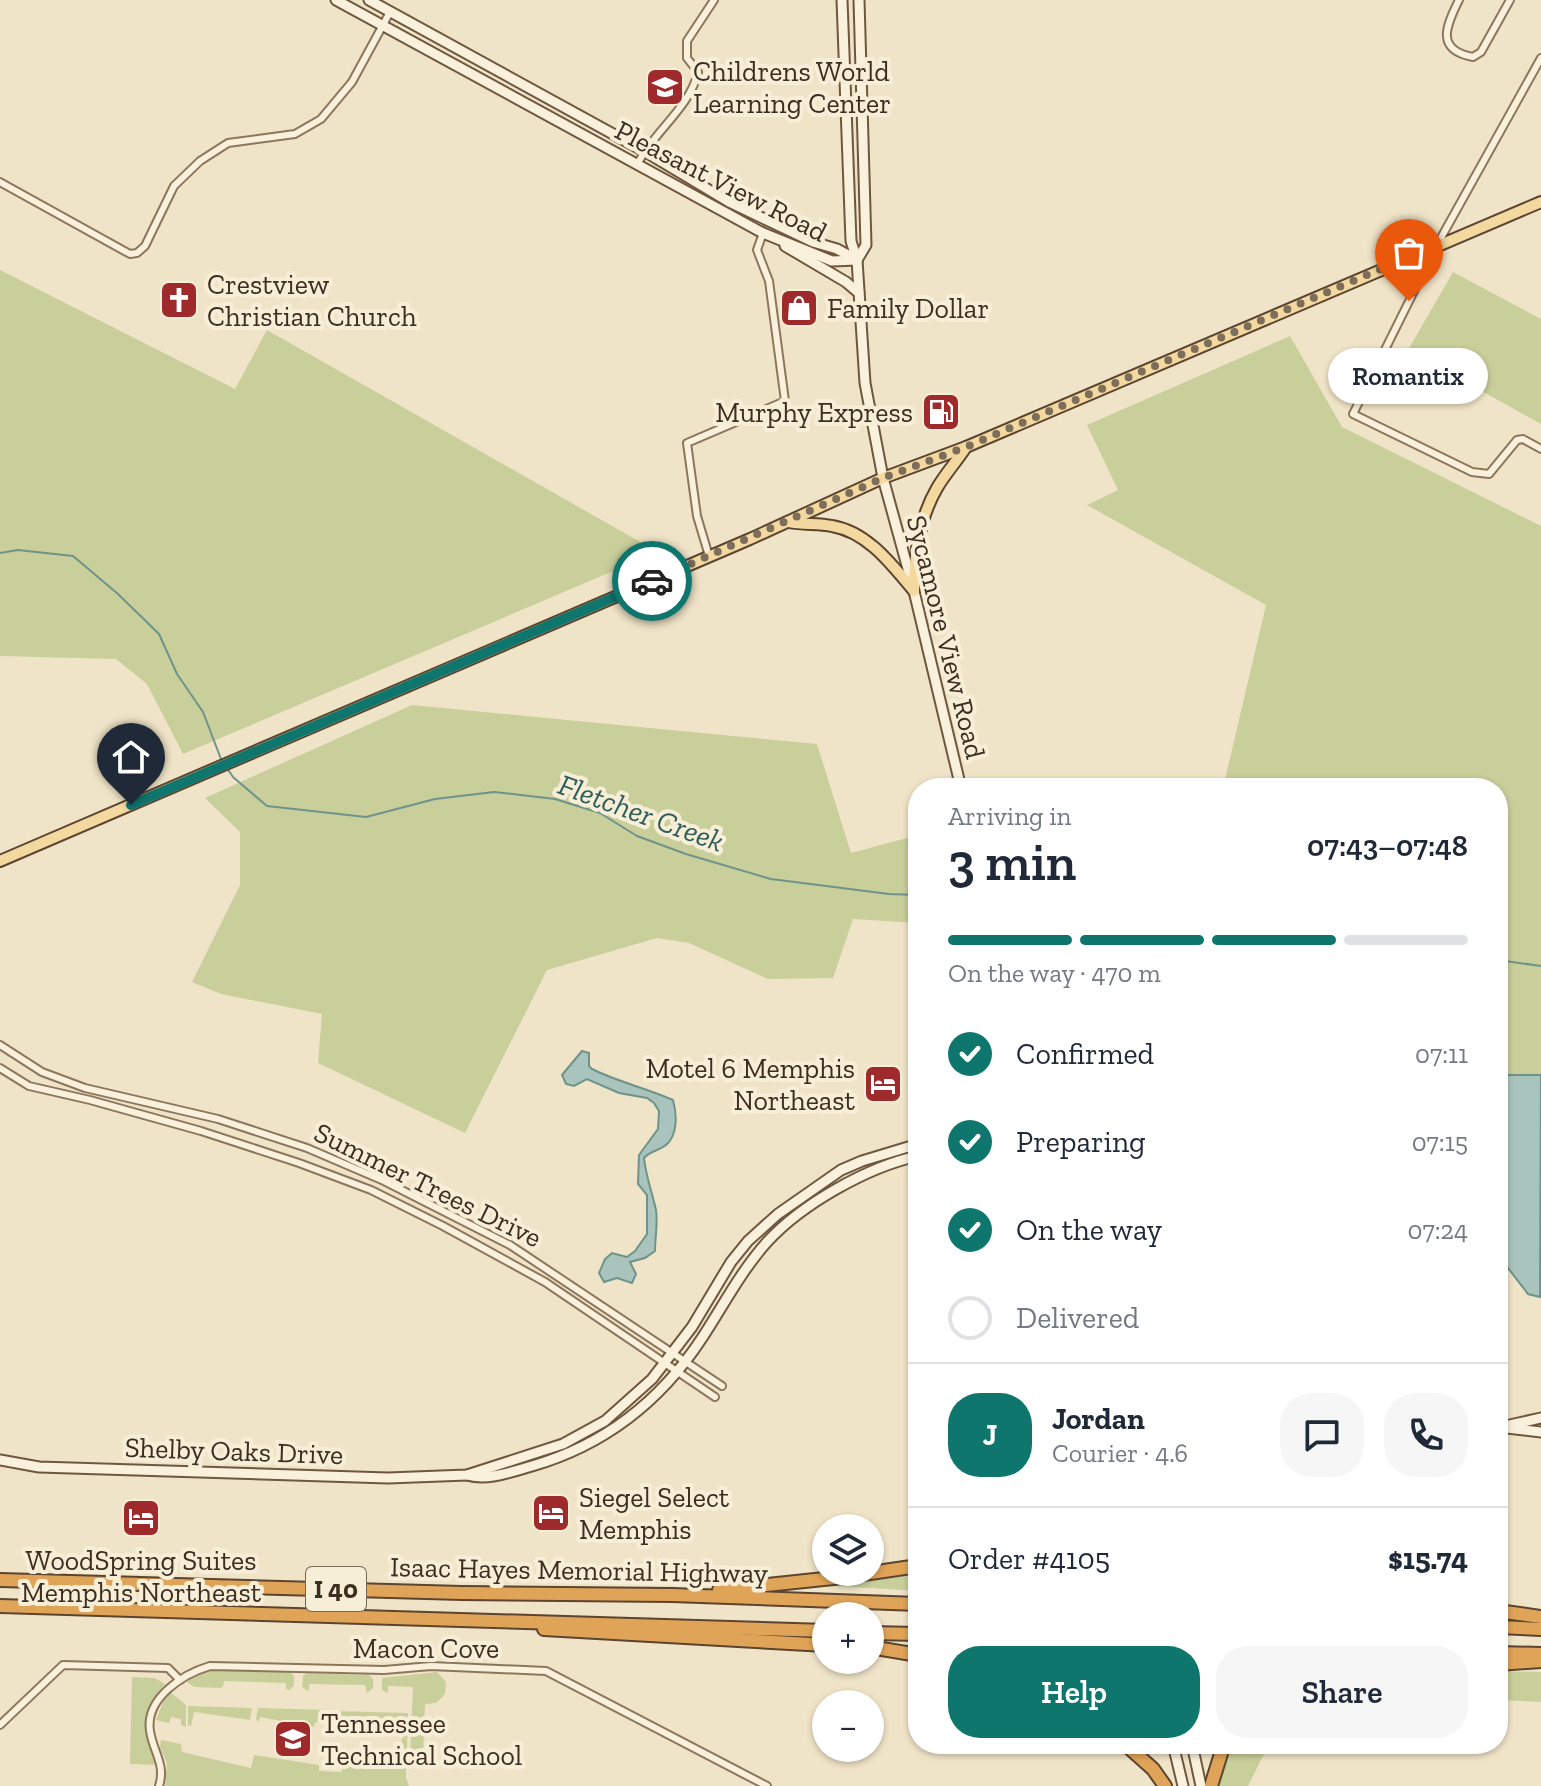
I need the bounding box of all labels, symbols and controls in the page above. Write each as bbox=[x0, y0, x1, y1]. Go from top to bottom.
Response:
place label: Childrens World Learning Center bbox=[693, 55, 891, 120]
school or university icon: Childrens World Learning Center bbox=[644, 66, 686, 108]
street label: Pleasant View Road bbox=[609, 113, 833, 249]
pin bbox=[1375, 219, 1443, 301]
icon: bag bbox=[1387, 231, 1431, 275]
place label: Crestview Christian Church bbox=[207, 268, 417, 333]
church icon: Crestview Christian Church bbox=[158, 279, 200, 321]
shop icon: Family Dollar bbox=[778, 287, 820, 329]
place label: Family Dollar bbox=[827, 292, 989, 325]
callout: Romantix bbox=[1329, 349, 1489, 405]
text: Romantix bbox=[1352, 360, 1464, 392]
fuel station icon: Murphy Express bbox=[920, 391, 962, 433]
place label: Murphy Express bbox=[715, 396, 913, 429]
street label: Sycamore View Road bbox=[900, 512, 992, 762]
courier bbox=[612, 541, 692, 621]
icon: car bbox=[630, 559, 674, 603]
pin bbox=[97, 723, 165, 805]
icon: home bbox=[109, 735, 153, 779]
water label: Fletcher Creek bbox=[553, 766, 729, 860]
text: Arriving in bbox=[948, 800, 1071, 832]
text: 07:43–07:48 bbox=[1307, 828, 1468, 864]
text: 3 min bbox=[948, 831, 1076, 893]
text: On the way · 470 m bbox=[948, 957, 1161, 989]
icon: check bbox=[948, 1032, 992, 1076]
text: Confirmed bbox=[1016, 1036, 1154, 1072]
text: 07:11 bbox=[1415, 1038, 1468, 1070]
place label: Motel 6 Memphis Northeast bbox=[645, 1052, 856, 1117]
hotel icon: Motel 6 Memphis Northeast bbox=[862, 1063, 904, 1105]
street label: Summer Trees Drive bbox=[309, 1116, 547, 1254]
icon: check bbox=[948, 1120, 992, 1164]
text: Preparing bbox=[1016, 1124, 1146, 1160]
text: 07:15 bbox=[1412, 1126, 1468, 1158]
icon: check bbox=[948, 1208, 992, 1252]
text: On the way bbox=[1016, 1212, 1162, 1248]
text: 07:24 bbox=[1408, 1214, 1468, 1246]
text: Delivered bbox=[1016, 1300, 1139, 1336]
button: chat bbox=[1280, 1393, 1364, 1477]
button: phone bbox=[1384, 1393, 1468, 1477]
text: Jordan bbox=[1052, 1401, 1145, 1437]
text: J bbox=[983, 1417, 997, 1453]
street label: Shelby Oaks Drive bbox=[124, 1431, 344, 1471]
text: Courier · 4.6 bbox=[1052, 1437, 1188, 1469]
place label: Siegel Select Memphis bbox=[579, 1481, 730, 1546]
hotel icon: Siegel Select Memphis bbox=[530, 1492, 572, 1534]
hotel icon: WoodSpring Suites Memphis Northeast bbox=[120, 1497, 162, 1539]
map controls bbox=[812, 1514, 884, 1762]
button: layers bbox=[812, 1514, 884, 1586]
text: Order #4105 bbox=[948, 1541, 1110, 1577]
text: $15.74 bbox=[1388, 1541, 1468, 1577]
place label: WoodSpring Suites Memphis Northeast bbox=[21, 1544, 262, 1609]
street label: Isaac Hayes Memorial Highway bbox=[390, 1550, 769, 1590]
road number: I 40 bbox=[306, 1567, 366, 1611]
button: + bbox=[812, 1602, 884, 1674]
street label: Macon Cove bbox=[353, 1632, 499, 1665]
button: Help bbox=[948, 1646, 1200, 1738]
button: Share bbox=[1216, 1646, 1468, 1738]
button: − bbox=[812, 1690, 884, 1762]
place label: Tennessee Technical School bbox=[321, 1707, 522, 1772]
school or university icon: Tennessee Technical School bbox=[272, 1718, 314, 1760]

